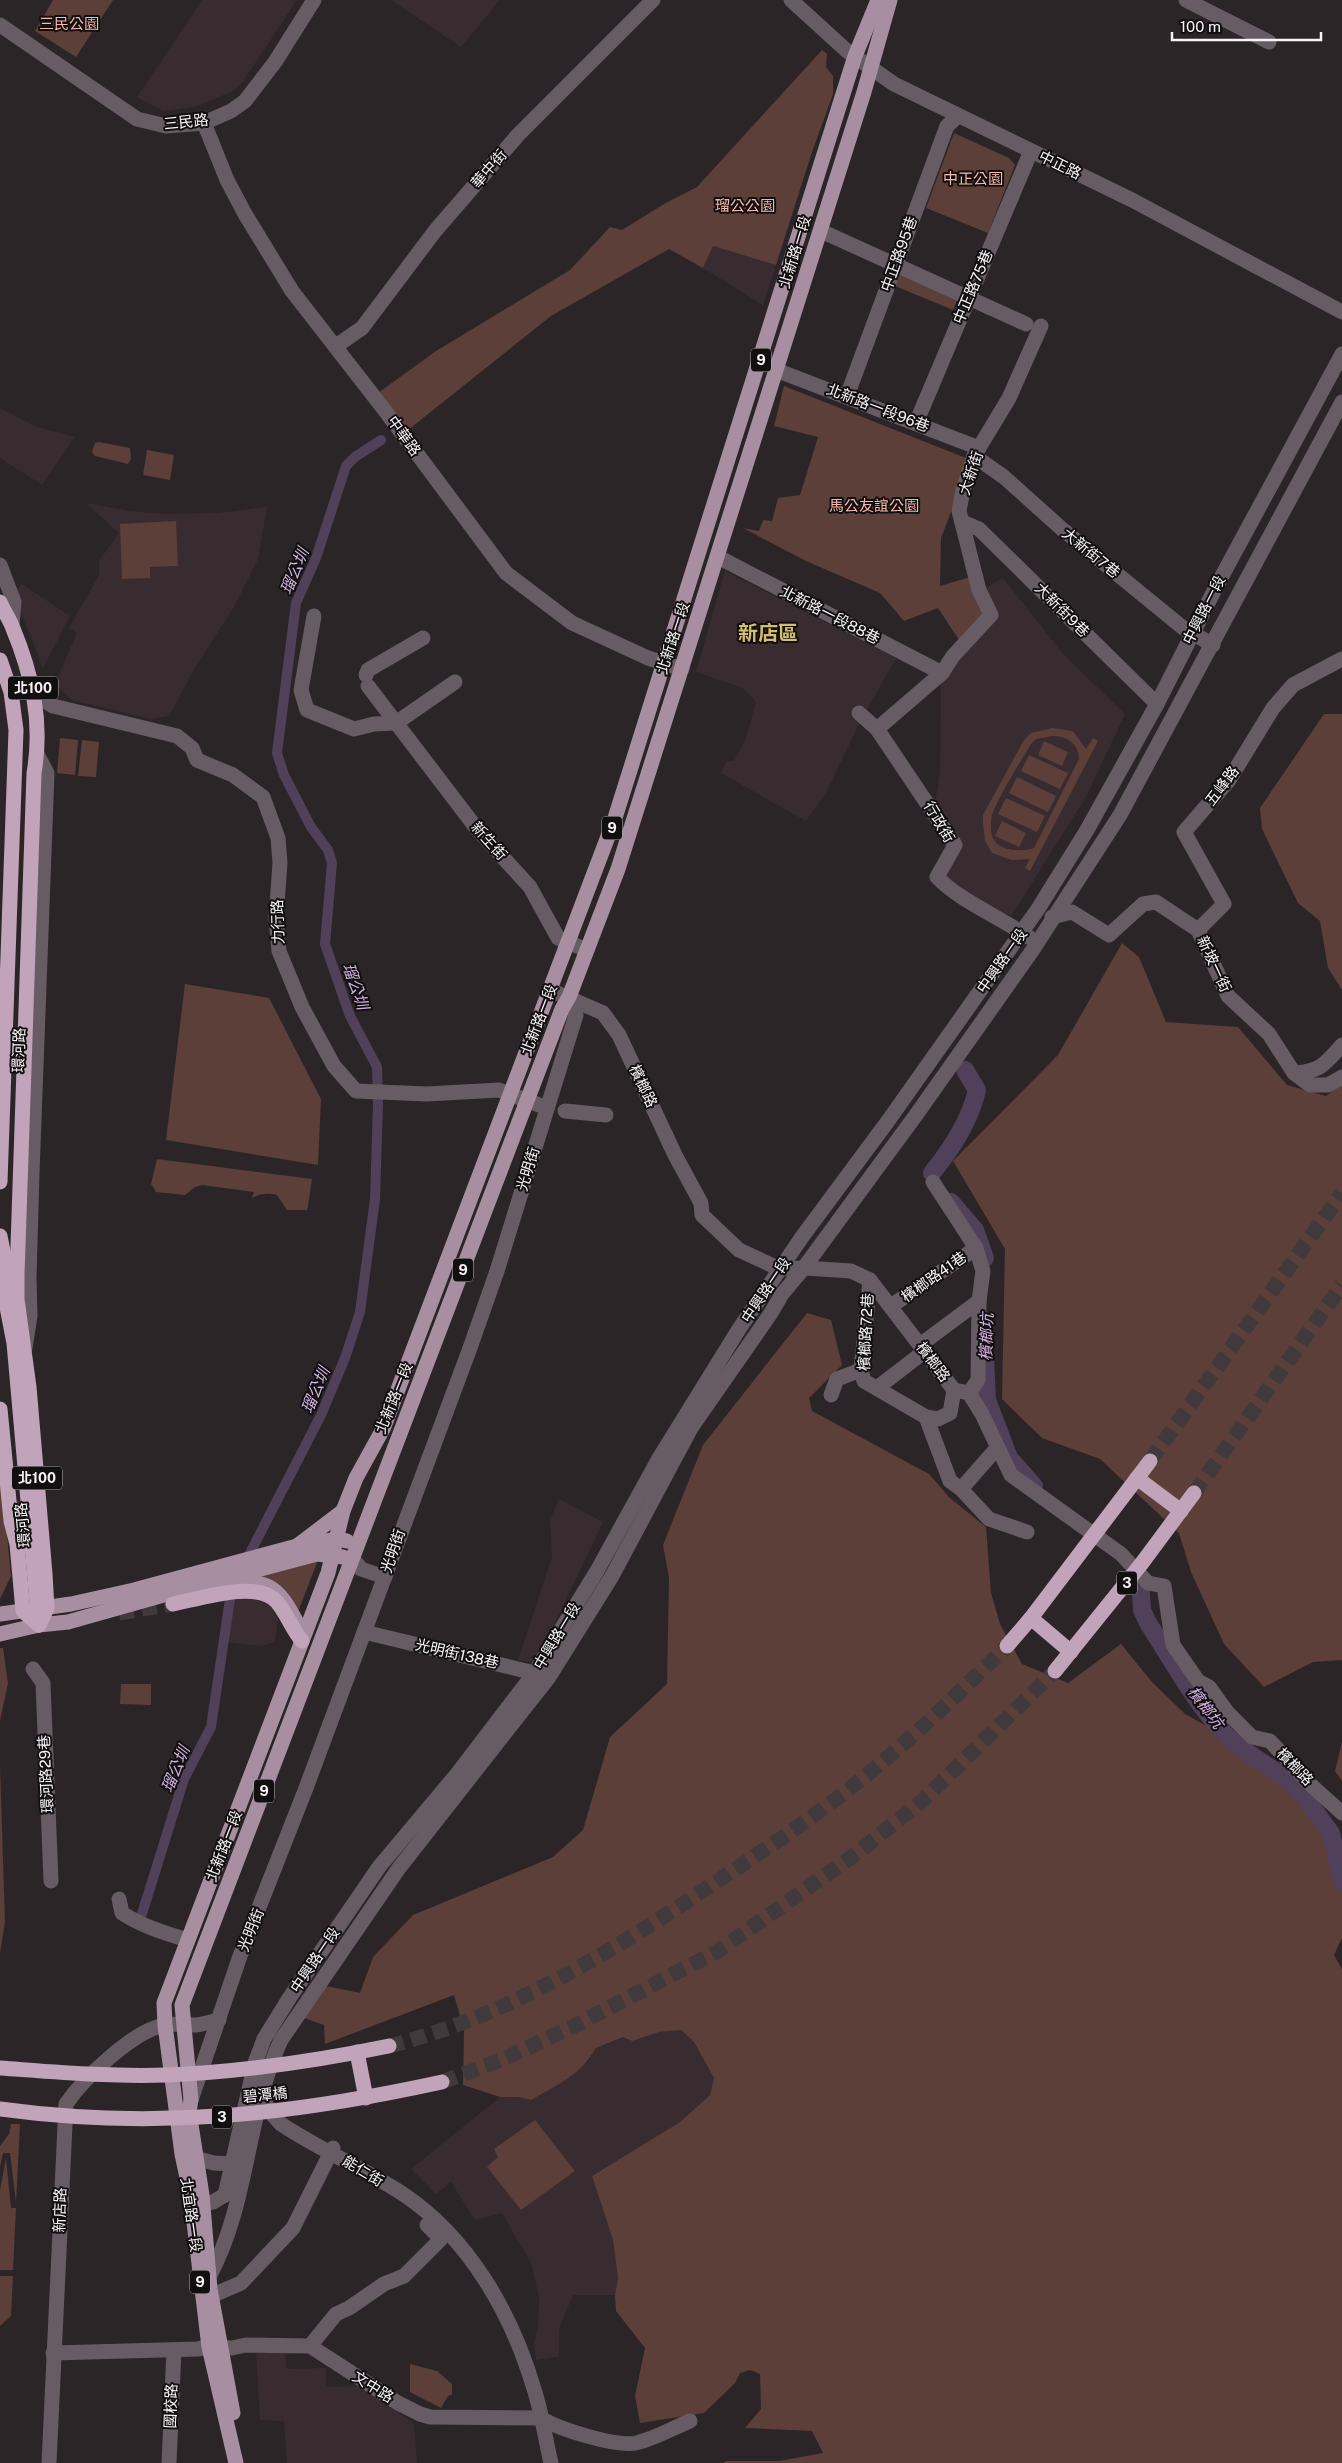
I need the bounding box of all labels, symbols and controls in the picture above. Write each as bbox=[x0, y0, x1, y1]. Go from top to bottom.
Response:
scale bar bbox=[1172, 10, 1321, 42]
park label: 三民公園 bbox=[39, 15, 99, 32]
text: 100 m bbox=[1180, 18, 1221, 35]
street label: 三民路 bbox=[163, 111, 209, 132]
street label: 華中街 bbox=[467, 146, 510, 191]
street label: 中正路 bbox=[1036, 147, 1084, 182]
park label: 中正公園 bbox=[943, 170, 1003, 187]
park label: 瑠公公園 bbox=[715, 197, 775, 214]
street label: 北新路一段 bbox=[775, 213, 814, 290]
street label: 中正路95巷 bbox=[877, 214, 920, 294]
street label: 中正路75巷 bbox=[949, 247, 996, 326]
road number: 9 bbox=[751, 348, 771, 372]
street label: 北新路一段96巷 bbox=[824, 380, 932, 435]
street label: 中華路 bbox=[384, 413, 425, 459]
street label: 大新街 bbox=[955, 449, 986, 497]
park label: 馬公友誼公園 bbox=[829, 497, 919, 514]
street label: 大新街7巷 bbox=[1059, 524, 1123, 581]
water label: 瑠公圳 bbox=[276, 544, 313, 597]
street label: 中興路一段 bbox=[1179, 572, 1228, 647]
street label: 大新街9巷 bbox=[1032, 579, 1093, 640]
street label: 北新路一段88巷 bbox=[778, 582, 883, 647]
street label: 北新路一段 bbox=[653, 600, 692, 676]
district label: 新店區 bbox=[738, 621, 798, 645]
road number: 北100 bbox=[8, 676, 58, 700]
street label: 五峰路 bbox=[1201, 763, 1242, 809]
street label: 行政街 bbox=[921, 798, 958, 845]
road number: 9 bbox=[602, 816, 622, 840]
street label: 新生街 bbox=[468, 818, 511, 863]
street label: 力行路 bbox=[268, 899, 287, 945]
street label: 中興路一段 bbox=[973, 925, 1030, 996]
street label: 新坡一街 bbox=[1194, 933, 1235, 995]
water label: 瑠公圳 bbox=[339, 960, 373, 1014]
street label: 北新路一段 bbox=[517, 982, 560, 1058]
street label: 環河路 bbox=[9, 1027, 28, 1073]
street label: 檳榔路 bbox=[626, 1062, 661, 1110]
street label: 光明街 bbox=[513, 1145, 542, 1193]
street label: 檳榔路41巷 bbox=[898, 1248, 970, 1305]
street label: 中興路一段 bbox=[738, 1254, 794, 1326]
road number: 9 bbox=[453, 1258, 473, 1282]
street label: 檳榔路72巷 bbox=[855, 1293, 876, 1371]
water label: 檳榔坑 bbox=[976, 1311, 997, 1361]
street label: 檳榔路 bbox=[913, 1339, 954, 1385]
street label: 北新路一段 bbox=[372, 1360, 415, 1436]
water label: 瑠公圳 bbox=[297, 1363, 334, 1416]
road number: 北100 bbox=[12, 1466, 62, 1490]
street label: 環河路 bbox=[12, 1502, 33, 1548]
street label: 光明街 bbox=[377, 1527, 408, 1575]
road number: 3 bbox=[1117, 1572, 1137, 1595]
street label: 中興路一段 bbox=[530, 1599, 583, 1672]
street label: 光明街138巷 bbox=[414, 1636, 501, 1671]
water label: 檳榔坑 bbox=[1184, 1682, 1229, 1734]
street label: 環河路29巷 bbox=[35, 1734, 56, 1814]
water label: 瑠公圳 bbox=[157, 1742, 194, 1795]
street label: 檳榔路 bbox=[1274, 1745, 1317, 1789]
road number: 9 bbox=[254, 1780, 274, 1802]
street label: 北新路一段 bbox=[202, 1808, 245, 1884]
street label: 光明街 bbox=[234, 1906, 267, 1954]
street label: 中興路一段 bbox=[287, 1924, 343, 1996]
street label: 碧潭橋 bbox=[242, 2084, 288, 2105]
road number: 3 bbox=[212, 2106, 232, 2128]
street label: 能仁街 bbox=[340, 2152, 387, 2189]
street label: 北宜路一段 bbox=[178, 2177, 205, 2253]
street label: 新店路 bbox=[50, 2187, 69, 2233]
road number: 9 bbox=[190, 2270, 210, 2294]
street label: 文中路 bbox=[350, 2367, 397, 2406]
street label: 國校路 bbox=[161, 2383, 180, 2429]

